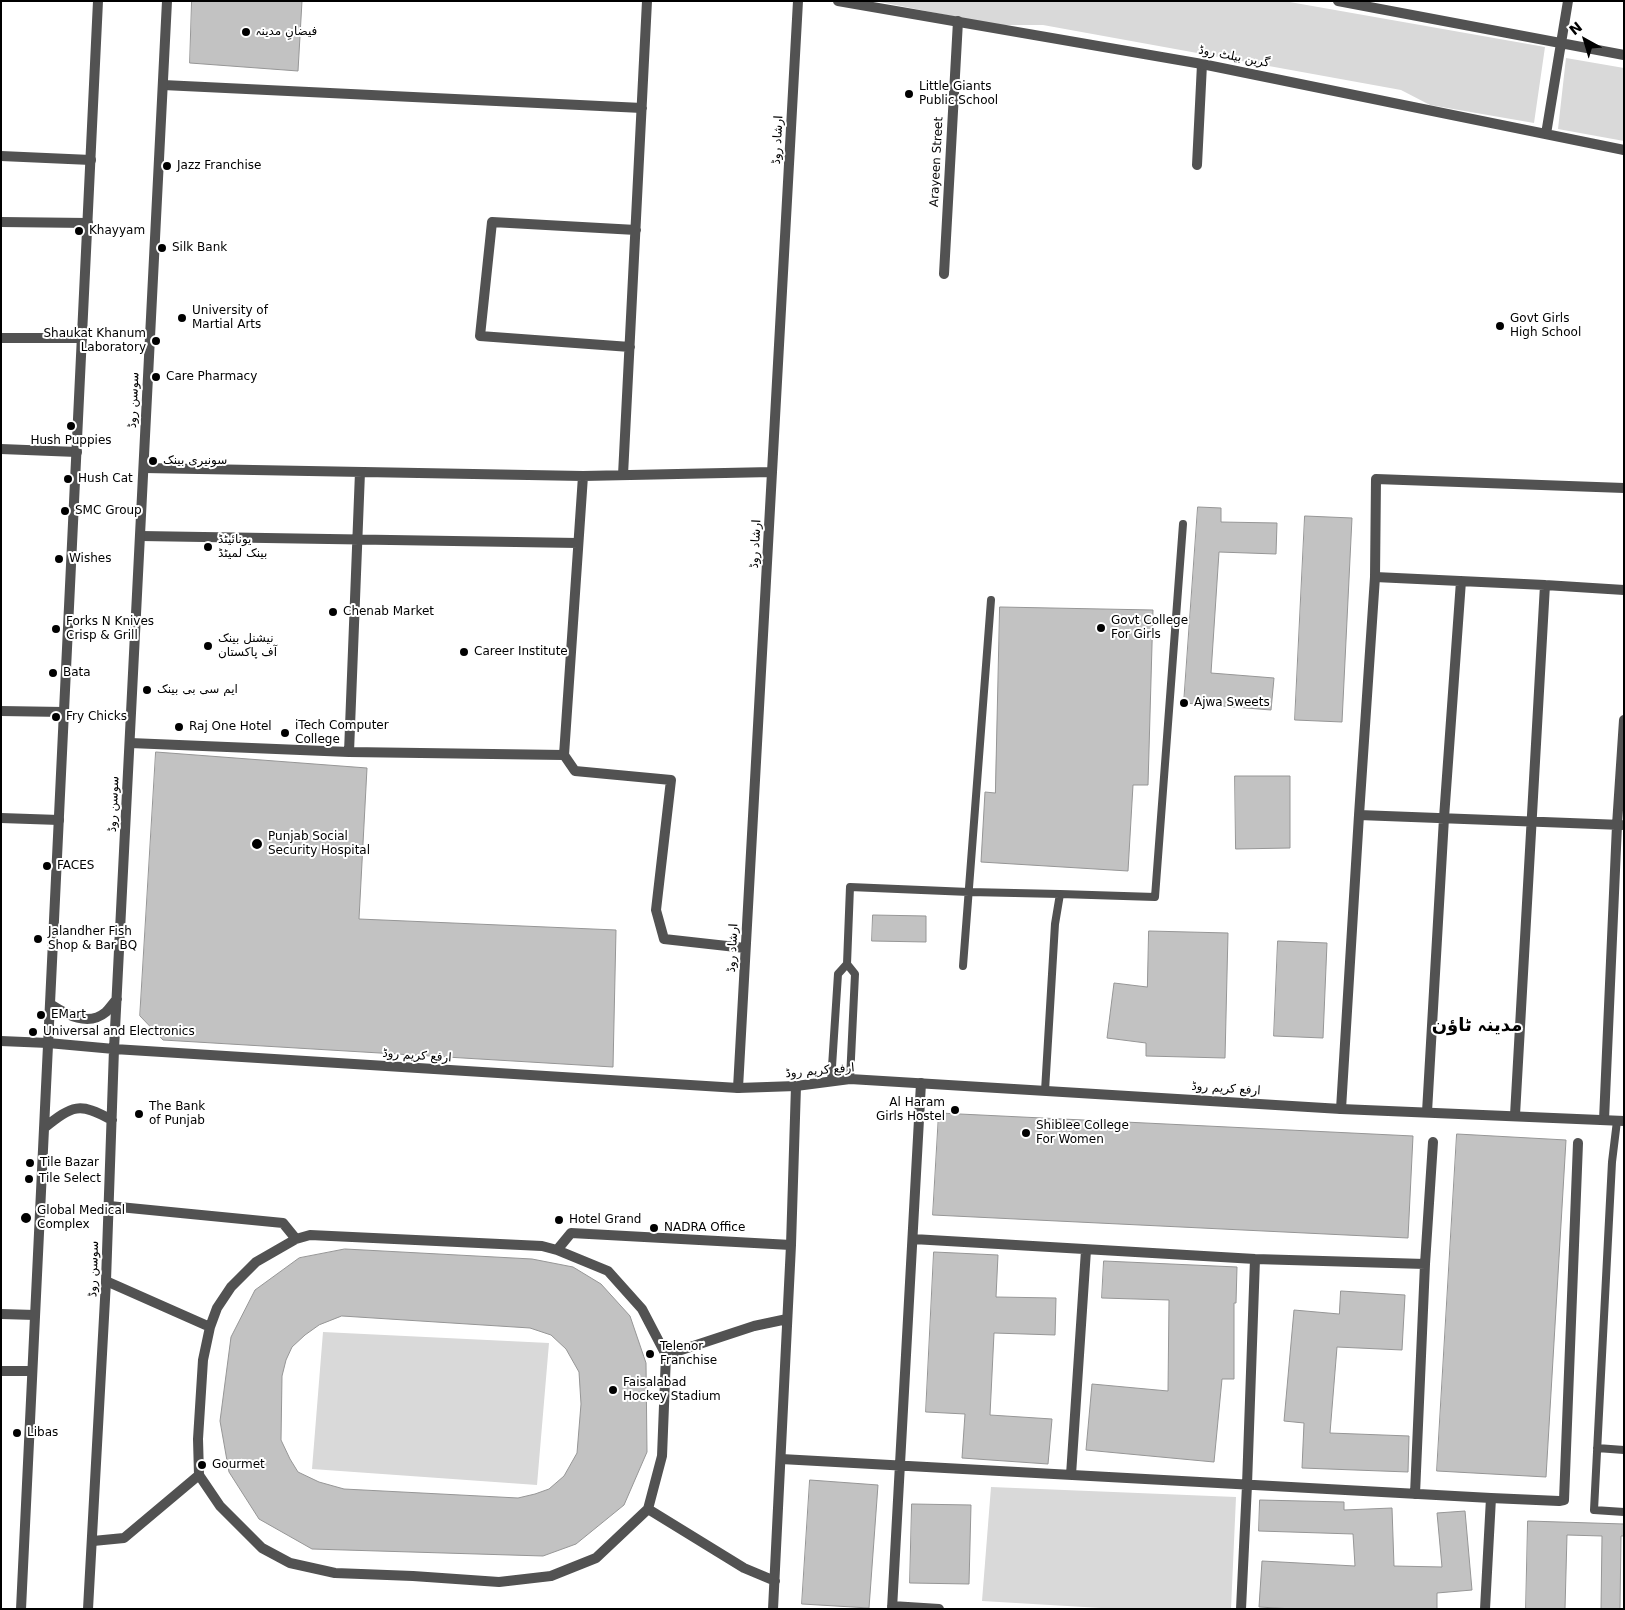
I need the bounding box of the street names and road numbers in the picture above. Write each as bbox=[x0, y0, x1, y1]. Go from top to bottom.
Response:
street label: گرین بیلٹ روڈ bbox=[1197, 43, 1271, 71]
street label: ارشاد روڈ bbox=[770, 115, 786, 165]
street label: Arayeen Street bbox=[927, 117, 947, 207]
street label: سوسن روڈ bbox=[125, 372, 143, 428]
street label: ارشاد روڈ bbox=[748, 519, 764, 569]
street label: سوسن روڈ bbox=[105, 776, 123, 832]
street label: ارشاد روڈ bbox=[725, 923, 741, 973]
street label: ارفع کریم روڈ bbox=[382, 1046, 452, 1066]
street label: ارفع کریم روڈ bbox=[785, 1061, 855, 1081]
street label: ارفع کریم روڈ bbox=[1191, 1079, 1261, 1099]
street label: سوسن روڈ bbox=[86, 1241, 102, 1297]

